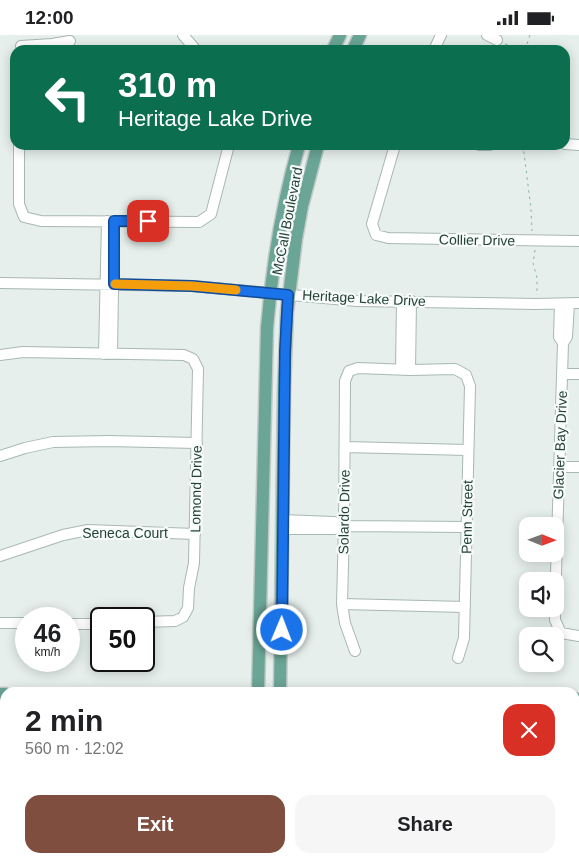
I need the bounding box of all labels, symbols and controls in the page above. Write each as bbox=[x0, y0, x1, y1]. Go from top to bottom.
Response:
text: 12:00 bbox=[25, 7, 74, 28]
icon: left bbox=[35, 65, 100, 130]
text: 310 m bbox=[118, 65, 217, 104]
text: Heritage Lake Drive bbox=[118, 106, 312, 131]
street label: McCall Boulevard bbox=[269, 166, 305, 276]
pin bbox=[127, 200, 169, 242]
icon: arrive bbox=[134, 207, 162, 235]
street label: Collier Drive bbox=[439, 231, 515, 249]
street label: Heritage Lake Drive bbox=[302, 287, 426, 309]
street label: Glacier Bay Drive bbox=[550, 390, 570, 500]
street label: Lomond Drive bbox=[187, 445, 205, 533]
street label: Solardo Drive bbox=[335, 469, 353, 555]
street label: Penn Street bbox=[458, 480, 476, 554]
north arrow bbox=[519, 517, 564, 563]
map controls bbox=[519, 517, 564, 672]
street label: Seneca Court bbox=[82, 525, 168, 541]
button: sound bbox=[519, 572, 564, 617]
position arrow bbox=[255, 603, 307, 655]
speed limit sign: 50 bbox=[90, 607, 155, 672]
text: 46 bbox=[34, 619, 61, 647]
button: search bbox=[519, 627, 564, 672]
text: km/h bbox=[34, 645, 61, 659]
text: 2 min bbox=[25, 704, 103, 737]
button: close bbox=[503, 704, 555, 756]
text: 560 m · 12:02 bbox=[25, 740, 124, 757]
button: Exit bbox=[25, 795, 285, 853]
button: Share bbox=[295, 795, 555, 853]

